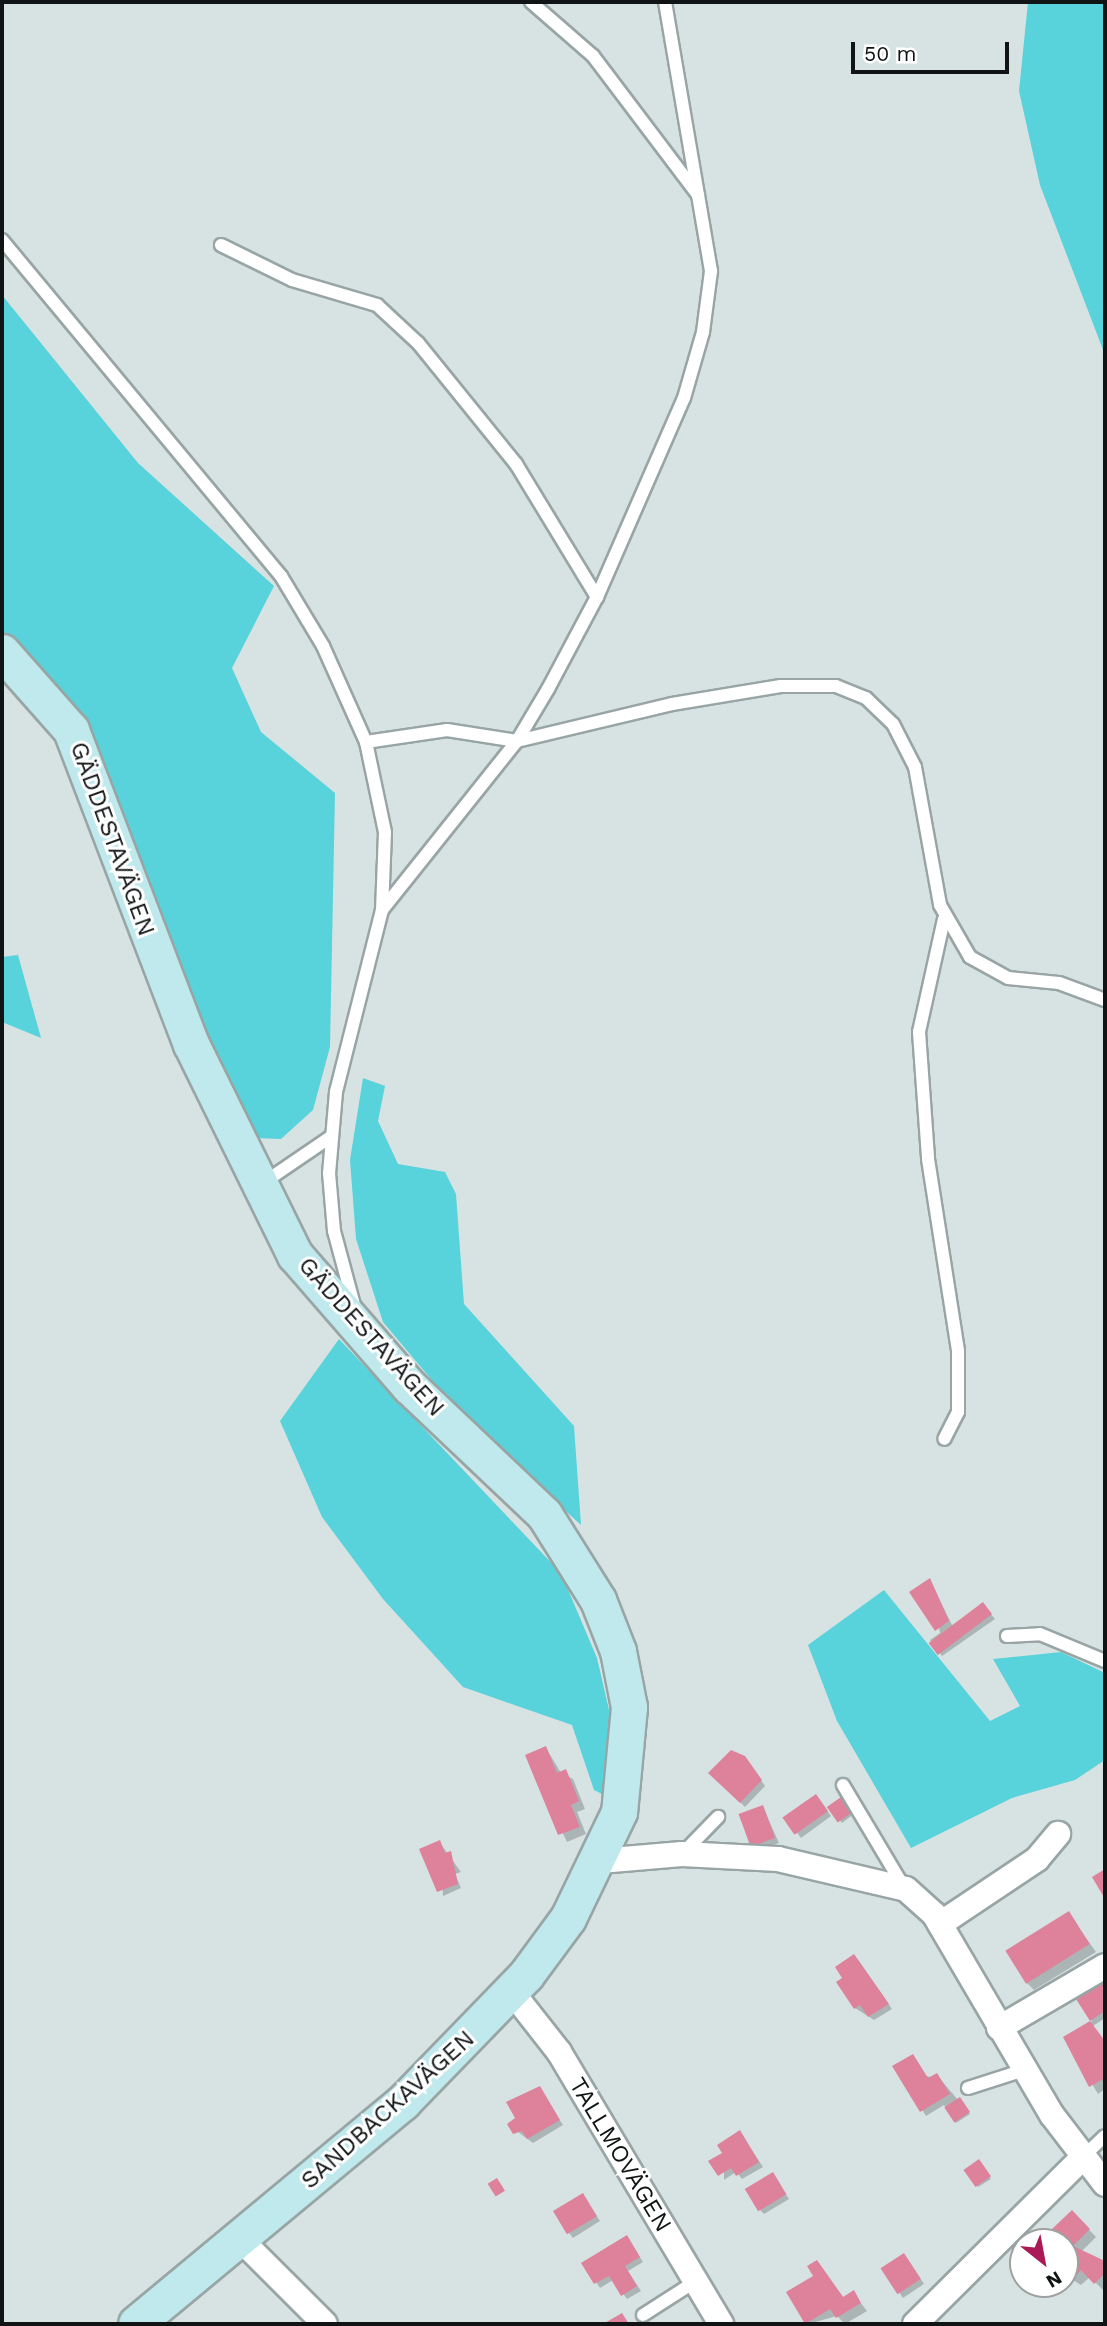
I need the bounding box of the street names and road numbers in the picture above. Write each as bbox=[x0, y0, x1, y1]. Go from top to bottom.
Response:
street label: GÄDDESTAVÄGEN bbox=[64, 738, 160, 940]
street label: GÄDDESTAVÄGEN bbox=[292, 1251, 450, 1423]
street label: SANDBACKAVÄGEN bbox=[296, 2025, 480, 2195]
street label: TALLMOVÄGEN bbox=[563, 2073, 677, 2237]

